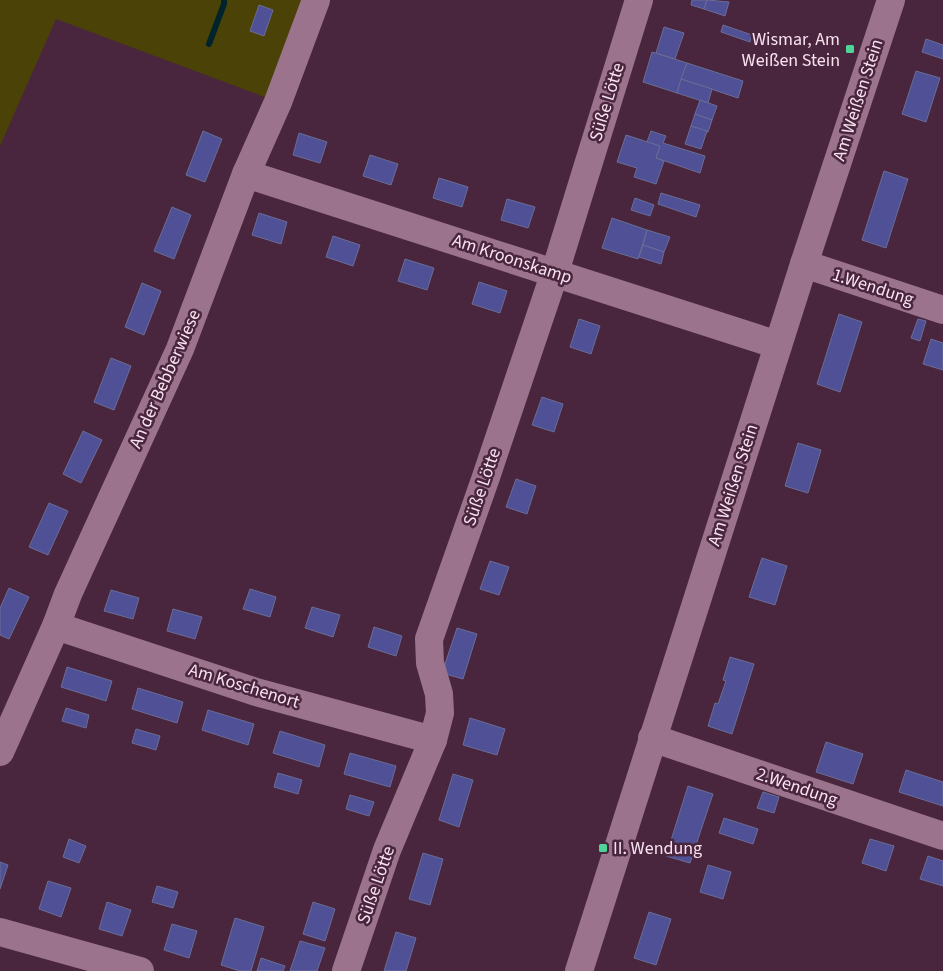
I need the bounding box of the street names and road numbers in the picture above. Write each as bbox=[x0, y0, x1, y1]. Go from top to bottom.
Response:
street label: Am Weißen Stein bbox=[827, 36, 889, 164]
street label: Süße Lötte bbox=[583, 60, 631, 144]
street label: Am Kroonskamp bbox=[449, 228, 575, 290]
street label: 1.Wendung bbox=[829, 262, 917, 312]
street label: An der Bebberwiese bbox=[123, 305, 207, 452]
street label: Am Weißen Stein bbox=[702, 421, 764, 549]
street label: Süße Lötte bbox=[457, 445, 507, 529]
street label: Am Koschenort bbox=[185, 657, 303, 715]
street label: 2.Wendung bbox=[753, 761, 841, 813]
street label: Süße Lötte bbox=[351, 843, 401, 927]

